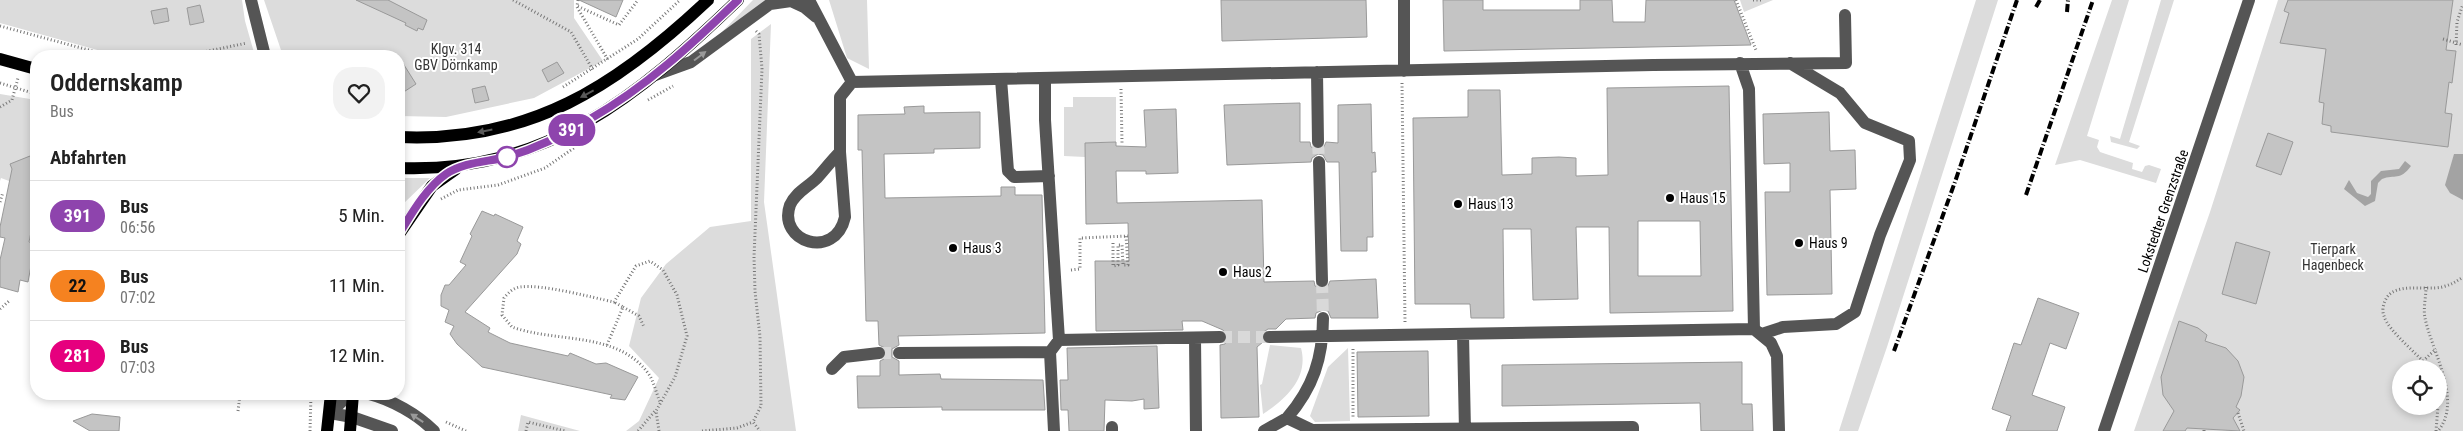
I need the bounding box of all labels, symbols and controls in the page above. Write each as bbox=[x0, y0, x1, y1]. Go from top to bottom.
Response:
park label: Klgv. 314 GBV Dörnkamp bbox=[414, 41, 498, 73]
one-way arrow bbox=[693, 51, 707, 61]
button: heart bbox=[333, 67, 385, 119]
text: Oddernskamp bbox=[50, 69, 183, 97]
one-way arrow bbox=[580, 90, 595, 98]
text: Bus bbox=[50, 102, 74, 121]
line badge: 391 bbox=[543, 114, 601, 146]
text: 391 bbox=[558, 119, 586, 140]
one-way arrow bbox=[476, 128, 492, 136]
text: Abfahrten bbox=[50, 146, 126, 169]
unlabelled marker bbox=[496, 146, 518, 168]
street label: Lokstedter Grenzstraße bbox=[2134, 147, 2192, 275]
place label: Haus 15 bbox=[1680, 190, 1726, 206]
marker: Haus 15 bbox=[1664, 192, 1676, 204]
text: Bus bbox=[120, 195, 149, 218]
place label: Haus 13 bbox=[1468, 196, 1514, 212]
marker: Haus 13 bbox=[1452, 198, 1464, 210]
text: 5 Min. bbox=[338, 204, 385, 227]
text: 391 bbox=[64, 205, 91, 226]
text: 06:56 bbox=[120, 218, 155, 237]
place label: Haus 9 bbox=[1809, 235, 1848, 251]
marker: Haus 9 bbox=[1793, 237, 1805, 249]
place label: Haus 3 bbox=[963, 240, 1002, 256]
park label: Tierpark Hagenbeck bbox=[2302, 241, 2365, 273]
marker: Haus 3 bbox=[947, 242, 959, 254]
place label: Haus 2 bbox=[1233, 264, 1272, 280]
text: Bus bbox=[120, 265, 149, 288]
marker: Haus 2 bbox=[1217, 266, 1229, 278]
text: 11 Min. bbox=[329, 274, 385, 297]
text: 22 bbox=[68, 275, 87, 296]
text: 07:02 bbox=[120, 288, 155, 307]
text: Bus bbox=[120, 335, 149, 358]
text: 12 Min. bbox=[329, 344, 385, 367]
text: 281 bbox=[64, 345, 91, 366]
text: 07:03 bbox=[120, 358, 155, 377]
map controls bbox=[2392, 360, 2447, 415]
button: locate bbox=[2392, 360, 2447, 415]
one-way arrow bbox=[411, 413, 424, 422]

